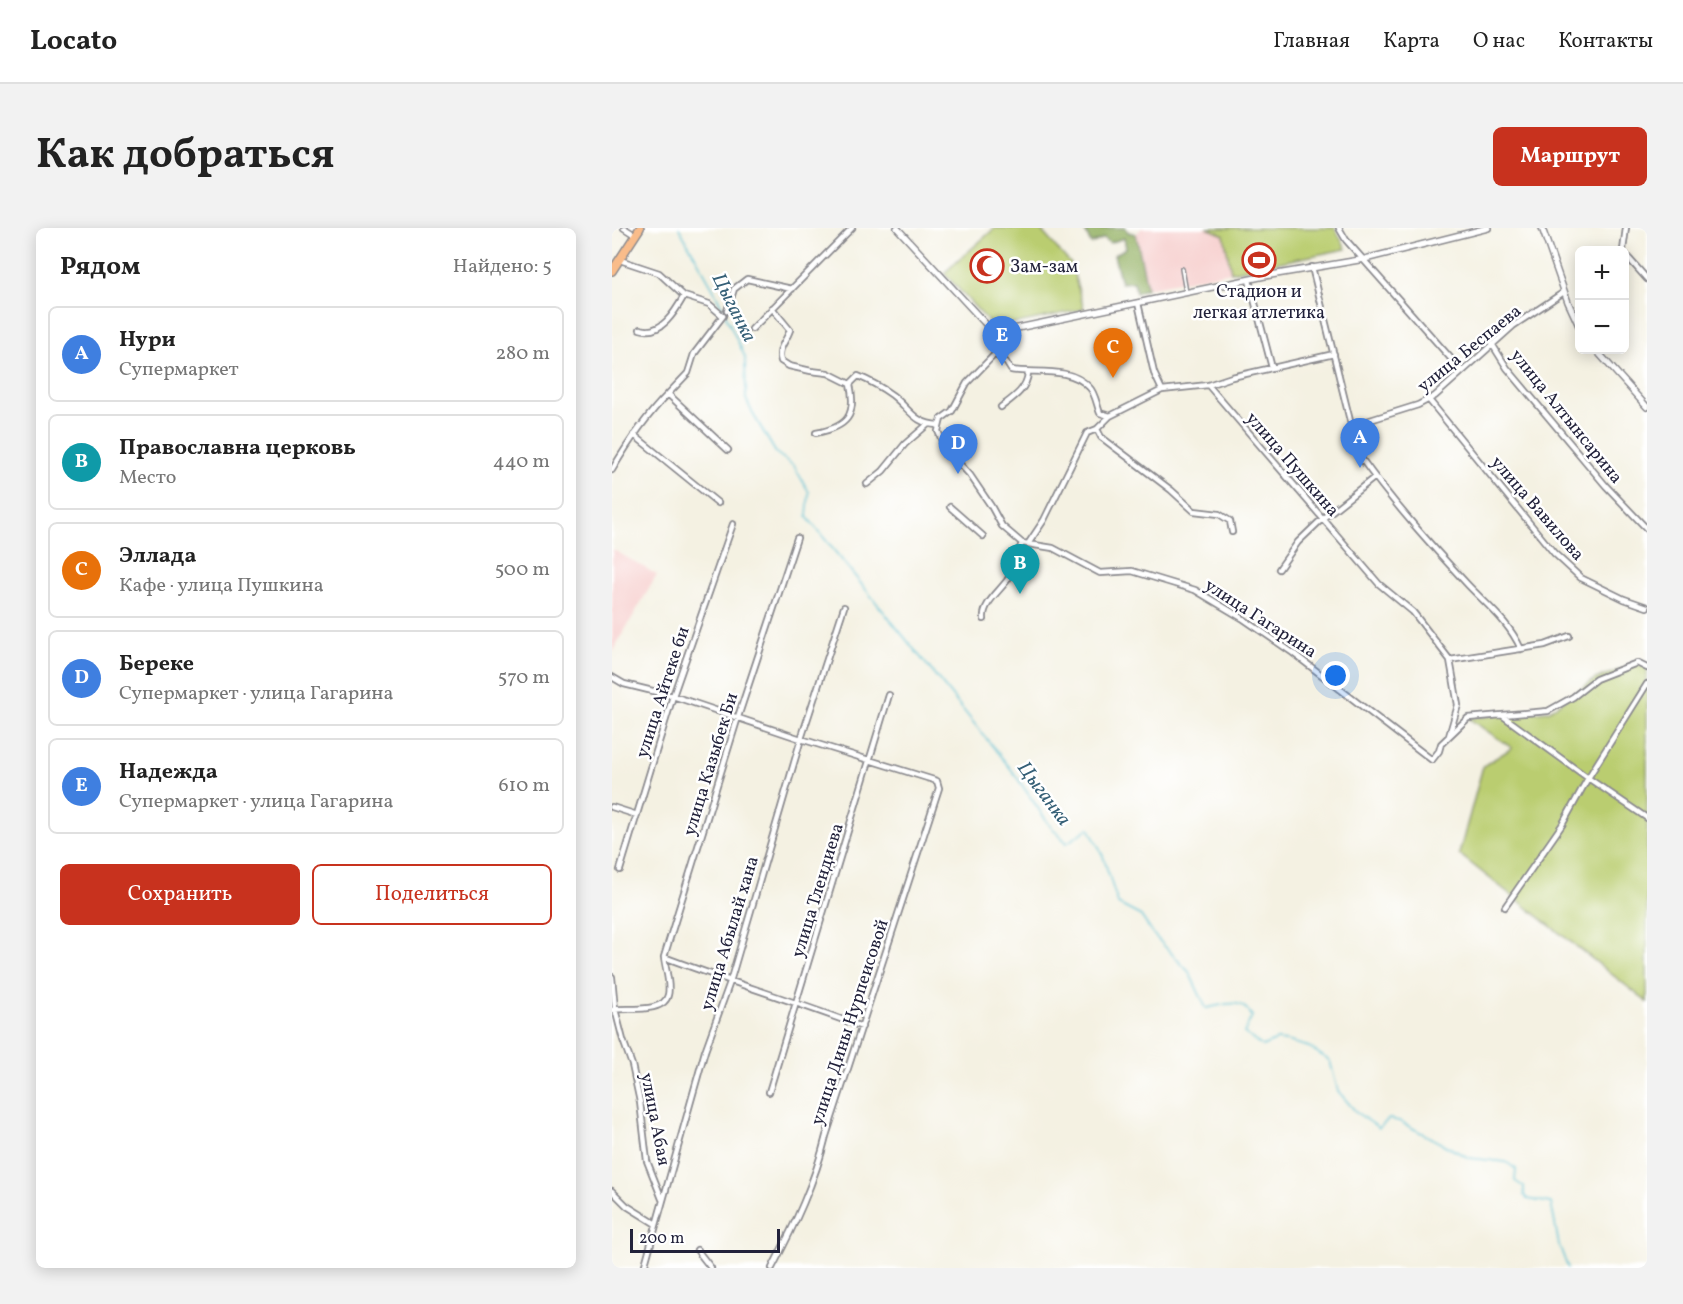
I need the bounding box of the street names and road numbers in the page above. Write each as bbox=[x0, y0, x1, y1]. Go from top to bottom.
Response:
street label: улица Беспаева bbox=[1413, 299, 1527, 399]
street label: улица Алтынсарина bbox=[1504, 344, 1628, 490]
street label: улица Пушкина bbox=[1239, 407, 1345, 523]
street label: улица Вавилова bbox=[1484, 451, 1589, 567]
street label: улица Гагарина bbox=[1199, 574, 1321, 665]
street label: улица Айтеке би bbox=[630, 624, 696, 761]
street label: улица Казыбек Би bbox=[678, 690, 745, 839]
street label: улица Тлендиева bbox=[786, 820, 851, 961]
street label: улица Абылай хана bbox=[695, 853, 766, 1014]
street label: улица Дины Нурпеисовой bbox=[805, 916, 896, 1129]
street label: улица Абая bbox=[633, 1071, 676, 1168]

